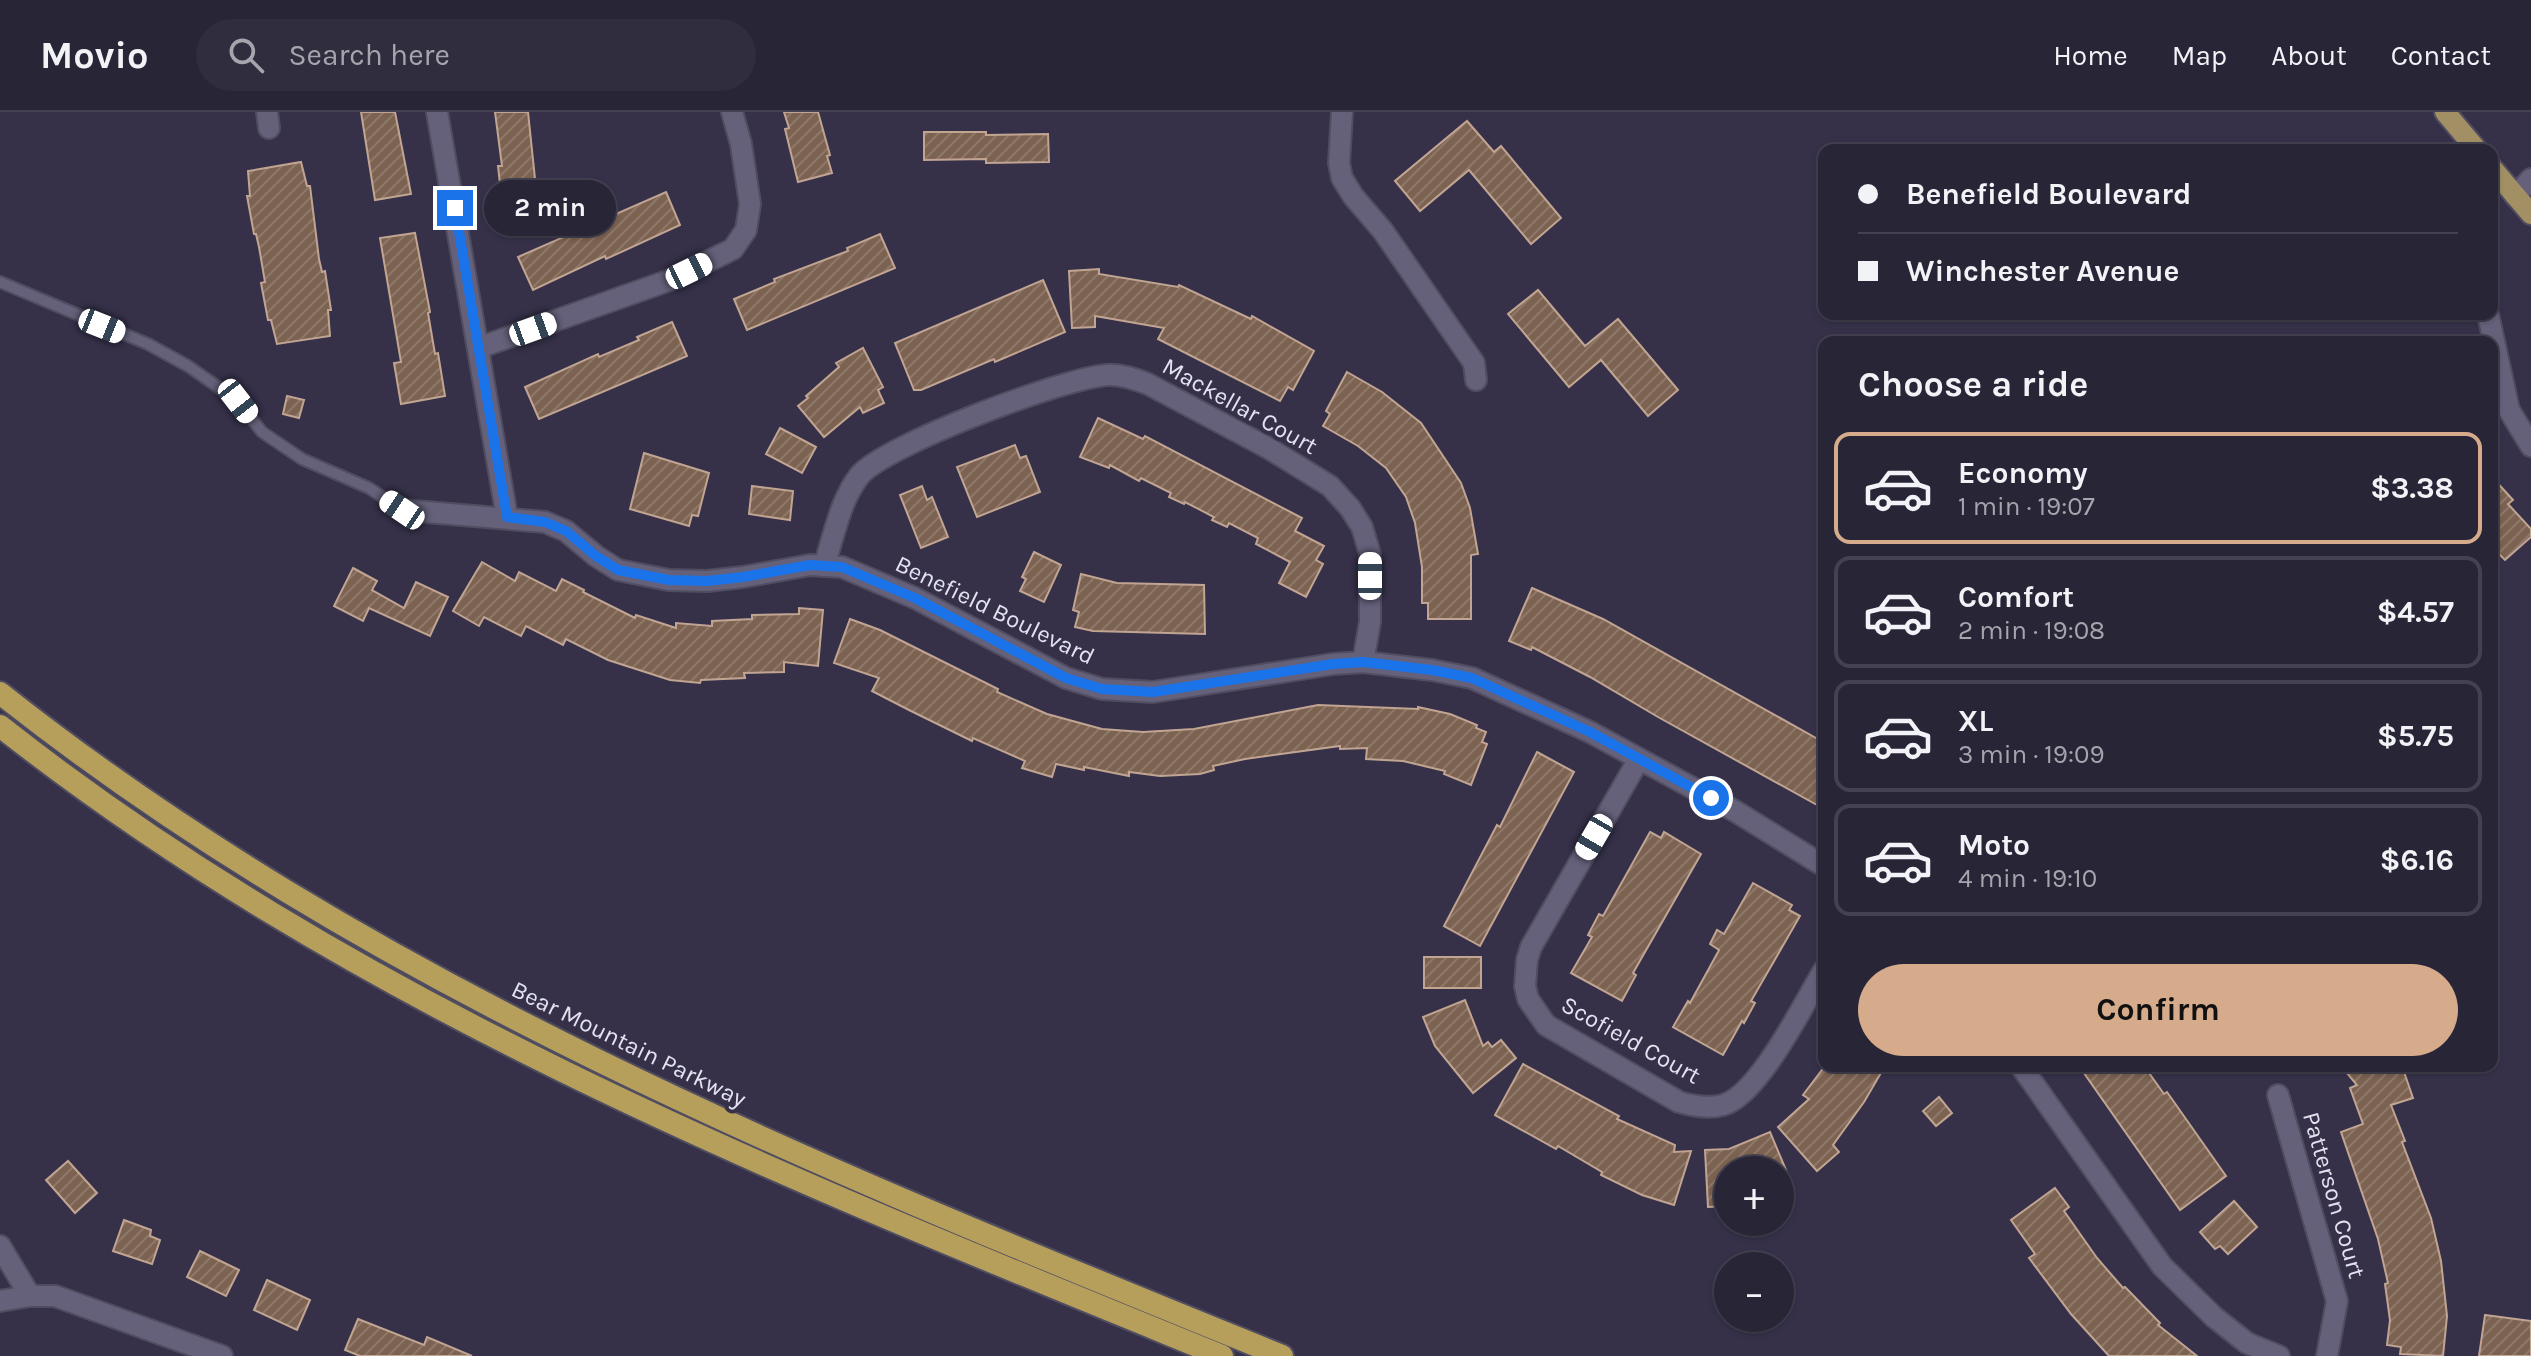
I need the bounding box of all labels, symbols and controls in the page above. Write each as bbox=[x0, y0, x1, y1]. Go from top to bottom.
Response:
search box bbox=[196, 19, 756, 91]
text: Movio bbox=[40, 33, 148, 78]
icon: search bbox=[224, 33, 268, 77]
text: Search here bbox=[288, 37, 450, 73]
text: Home bbox=[2053, 39, 2128, 72]
text: Map bbox=[2172, 39, 2227, 72]
text: About bbox=[2271, 39, 2347, 72]
text: Contact bbox=[2391, 39, 2491, 72]
text: Benefield Boulevard bbox=[1906, 176, 2191, 212]
callout: 2 min bbox=[483, 180, 615, 236]
route end bbox=[437, 190, 473, 226]
text: 2 min bbox=[514, 192, 586, 223]
car bbox=[662, 250, 716, 292]
text: Winchester Avenue bbox=[1906, 253, 2179, 289]
car bbox=[75, 306, 129, 346]
car bbox=[506, 310, 560, 348]
street label: Mackellar Court bbox=[1158, 352, 1322, 460]
text: Choose a ride bbox=[1858, 363, 2088, 405]
car bbox=[214, 375, 262, 427]
icon: car bbox=[1862, 452, 1934, 524]
text: Economy bbox=[1958, 455, 2088, 491]
text: $3.38 bbox=[2370, 470, 2454, 506]
car bbox=[375, 487, 429, 533]
text: 1 min · 19:07 bbox=[1958, 491, 2095, 522]
street label: Benefield Boulevard bbox=[891, 550, 1099, 670]
car bbox=[1358, 552, 1382, 600]
icon: car bbox=[1862, 576, 1934, 648]
text: Comfort bbox=[1958, 579, 2074, 615]
text: $4.57 bbox=[2377, 594, 2454, 630]
text: 2 min · 19:08 bbox=[1958, 615, 2105, 646]
icon: car bbox=[1862, 700, 1934, 772]
text: XL bbox=[1958, 703, 1993, 739]
text: $5.75 bbox=[2377, 718, 2454, 754]
text: 3 min · 19:09 bbox=[1958, 739, 2104, 770]
route start bbox=[1693, 780, 1729, 816]
car bbox=[1572, 810, 1616, 864]
icon: car bbox=[1862, 824, 1934, 896]
text: Moto bbox=[1958, 827, 2030, 863]
text: $6.16 bbox=[2380, 842, 2454, 878]
text: 4 min · 19:10 bbox=[1958, 863, 2097, 894]
button: Confirm bbox=[1858, 964, 2458, 1056]
street label: Bear Mountain Parkway bbox=[507, 975, 751, 1113]
street label: Scofield Court bbox=[1557, 990, 1705, 1090]
street label: Patterson Court bbox=[2297, 1109, 2371, 1281]
map controls bbox=[1714, 1156, 1794, 1332]
button: + bbox=[1714, 1156, 1794, 1236]
button: − bbox=[1714, 1252, 1794, 1332]

